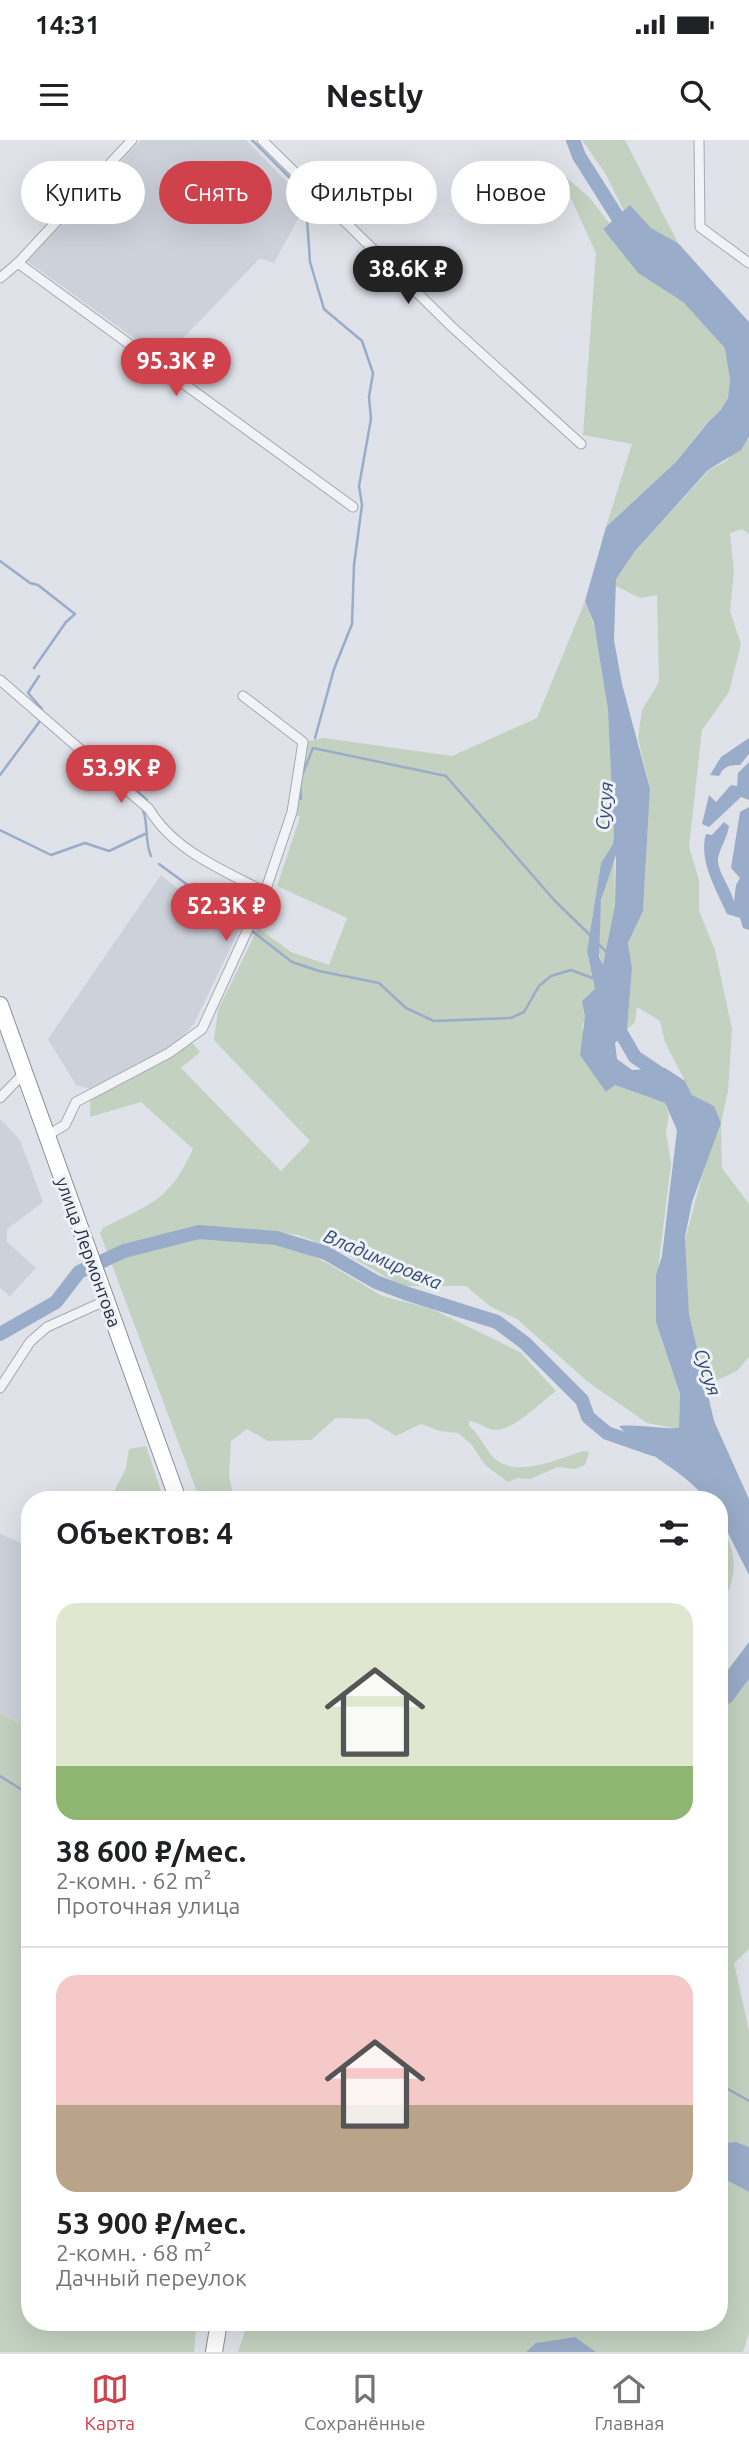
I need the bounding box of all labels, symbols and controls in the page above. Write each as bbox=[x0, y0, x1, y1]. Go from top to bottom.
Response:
text: 14:31 bbox=[35, 10, 100, 39]
icon: menu bbox=[35, 76, 73, 114]
icon: search bbox=[676, 76, 714, 114]
text: Nestly bbox=[326, 77, 423, 113]
chip: Купить bbox=[21, 161, 145, 224]
chip: Снять bbox=[159, 161, 272, 224]
chip: Фильтры bbox=[286, 161, 437, 224]
chip: Новое bbox=[451, 161, 570, 224]
pin: 38.6K ₽ bbox=[343, 246, 473, 306]
text: 38.6K ₽ bbox=[369, 256, 447, 281]
pin: 95.3K ₽ bbox=[111, 338, 241, 398]
text: 95.3K ₽ bbox=[137, 348, 215, 373]
pin: 53.9K ₽ bbox=[56, 746, 186, 805]
text: 53.9K ₽ bbox=[82, 755, 160, 780]
water label: Сусуя bbox=[591, 781, 617, 831]
pin: 52.3K ₽ bbox=[161, 884, 291, 943]
text: 52.3K ₽ bbox=[187, 893, 265, 918]
street label: улица Лермонтова bbox=[53, 1174, 125, 1330]
water label: Владимировка bbox=[321, 1224, 445, 1294]
water label: Сусуя bbox=[690, 1346, 726, 1399]
icon: filters bbox=[655, 1514, 693, 1552]
text: Объектов: 4 bbox=[56, 1516, 233, 1550]
icon: home bbox=[312, 1649, 438, 1775]
text: 38 600 ₽/мес. bbox=[56, 1834, 246, 1868]
text: 2-комн. · 62 m² bbox=[56, 1868, 212, 1893]
text: Проточная улица bbox=[56, 1893, 240, 1918]
icon: home bbox=[312, 2021, 438, 2147]
text: 53 900 ₽/мес. bbox=[56, 2206, 246, 2240]
text: 2-комн. · 68 m² bbox=[56, 2240, 212, 2265]
text: Дачный переулок bbox=[56, 2265, 247, 2290]
tab: Карта bbox=[84, 2370, 135, 2434]
tab: Сохранённые bbox=[304, 2370, 426, 2434]
tab: Главная bbox=[594, 2370, 665, 2434]

